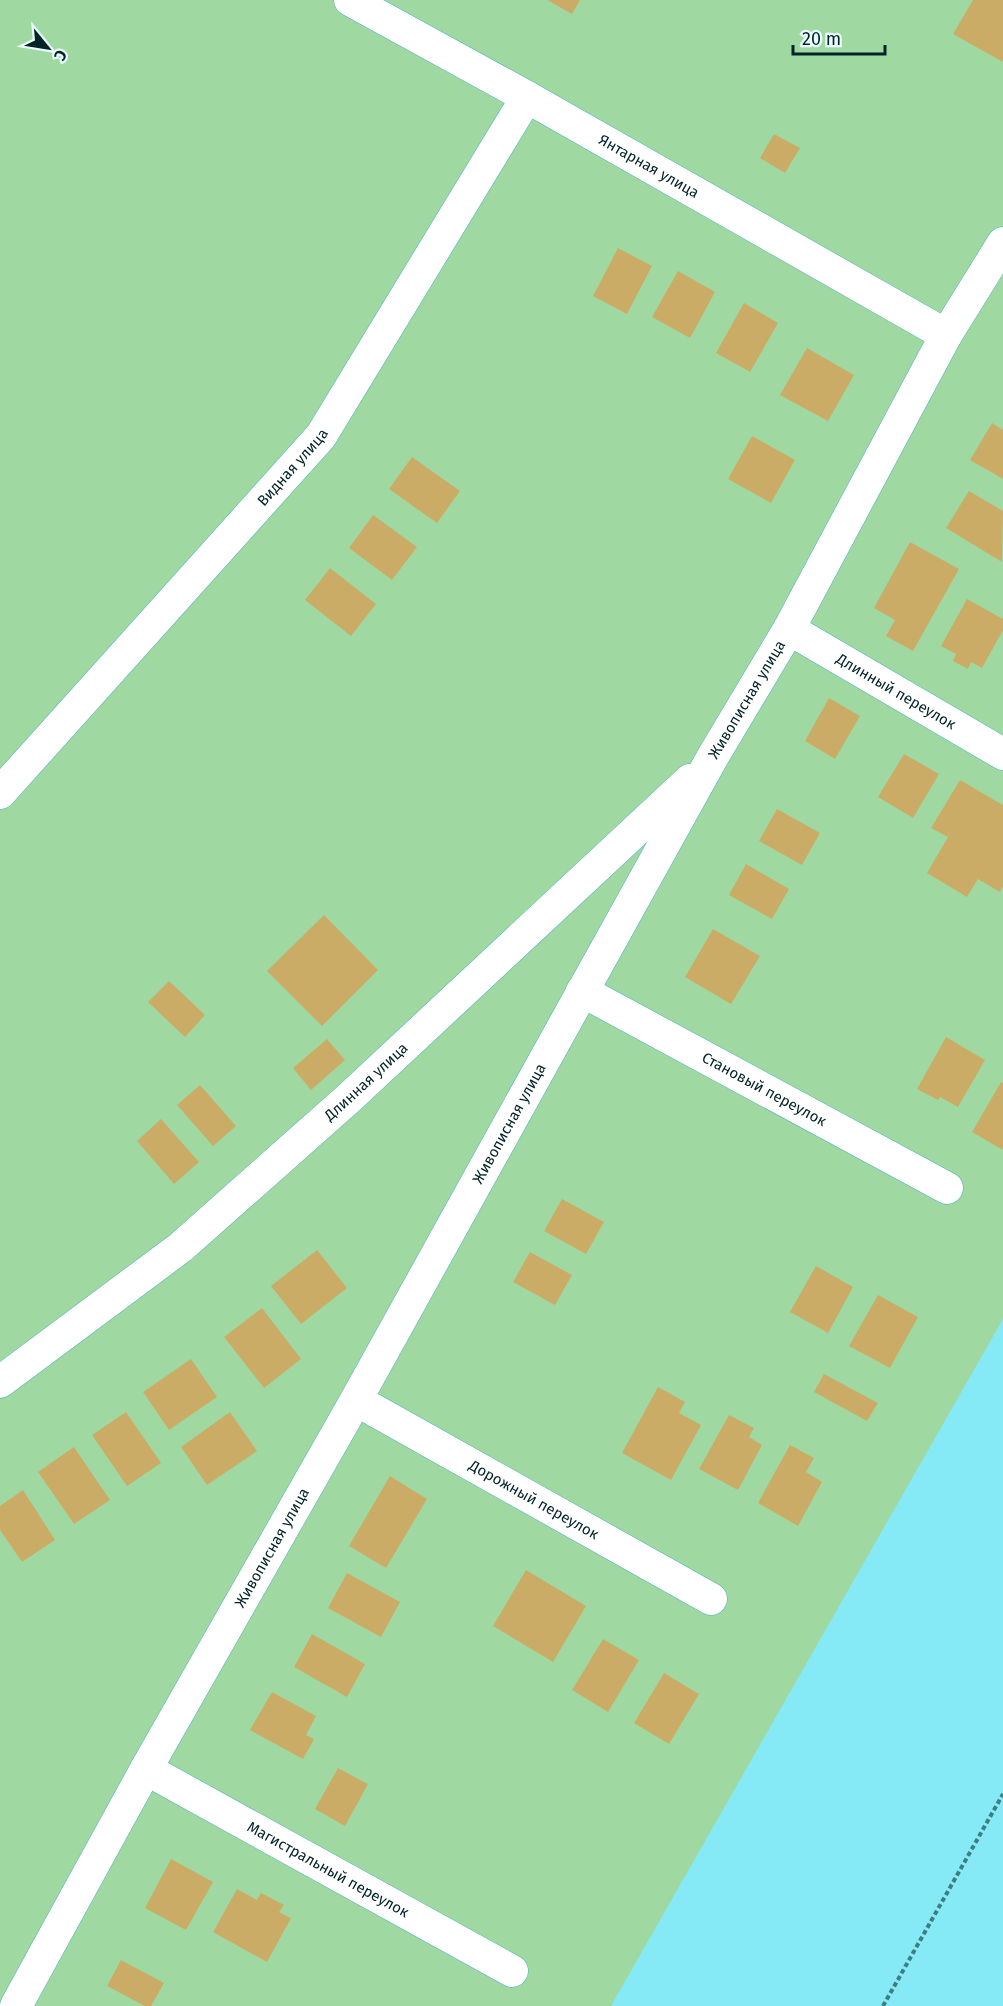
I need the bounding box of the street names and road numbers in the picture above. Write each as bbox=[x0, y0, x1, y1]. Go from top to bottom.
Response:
street label: Янтарная улица bbox=[596, 131, 702, 202]
street label: Видная улица bbox=[254, 426, 332, 510]
street label: Живописная улица bbox=[705, 637, 789, 762]
street label: Длинный переулок bbox=[832, 649, 959, 734]
street label: Длинная улица bbox=[320, 1039, 412, 1125]
street label: Становый переулок bbox=[699, 1048, 830, 1130]
street label: Живописная улица bbox=[469, 1060, 550, 1187]
street label: Дорожный переулок bbox=[465, 1456, 602, 1543]
street label: Живописная улица bbox=[231, 1485, 313, 1611]
street label: Магистральный переулок bbox=[244, 1818, 412, 1921]

